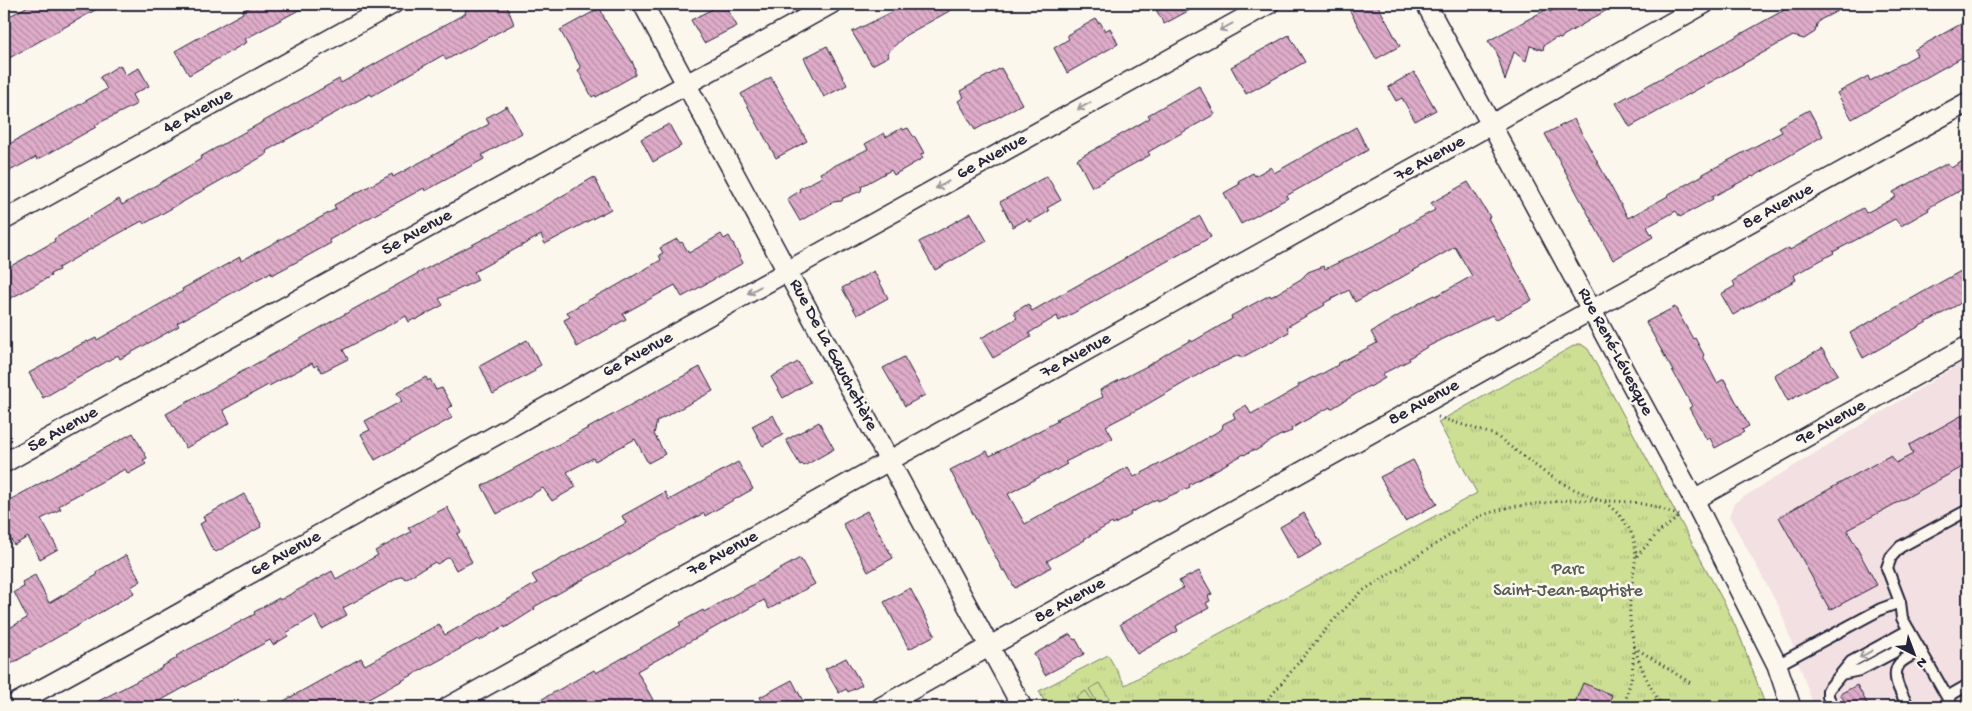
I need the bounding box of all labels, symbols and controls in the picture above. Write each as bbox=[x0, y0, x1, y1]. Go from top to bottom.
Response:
one-way arrow bbox=[1220, 23, 1234, 33]
street label: 4e Avenue bbox=[160, 84, 237, 140]
one-way arrow bbox=[1077, 102, 1092, 111]
street label: 6e Avenue bbox=[953, 129, 1031, 185]
street label: 7e Avenue bbox=[1390, 131, 1469, 187]
street label: 8e Avenue bbox=[1739, 179, 1818, 235]
one-way arrow bbox=[935, 181, 950, 190]
street label: 5e Avenue bbox=[378, 205, 456, 261]
street label: Rue De La Gauchetière bbox=[784, 276, 882, 435]
street label: Rue René-Lévesque bbox=[1572, 284, 1658, 420]
one-way arrow bbox=[747, 285, 762, 295]
street label: 6e Avenue bbox=[599, 327, 677, 383]
street label: 7e Avenue bbox=[1036, 328, 1115, 384]
street label: 8e Avenue bbox=[1385, 375, 1464, 431]
street label: 9e Avenue bbox=[1791, 395, 1870, 451]
street label: 5e Avenue bbox=[24, 402, 102, 458]
street label: 6e Avenue bbox=[247, 526, 325, 582]
street label: 7e Avenue bbox=[683, 526, 762, 582]
park label: Parc Saint-Jean-Baptiste bbox=[1493, 560, 1643, 602]
street label: 8e Avenue bbox=[1031, 573, 1110, 629]
north arrow bbox=[1890, 628, 1940, 678]
one-way arrow bbox=[1860, 649, 1874, 659]
text: N bbox=[1912, 652, 1930, 671]

